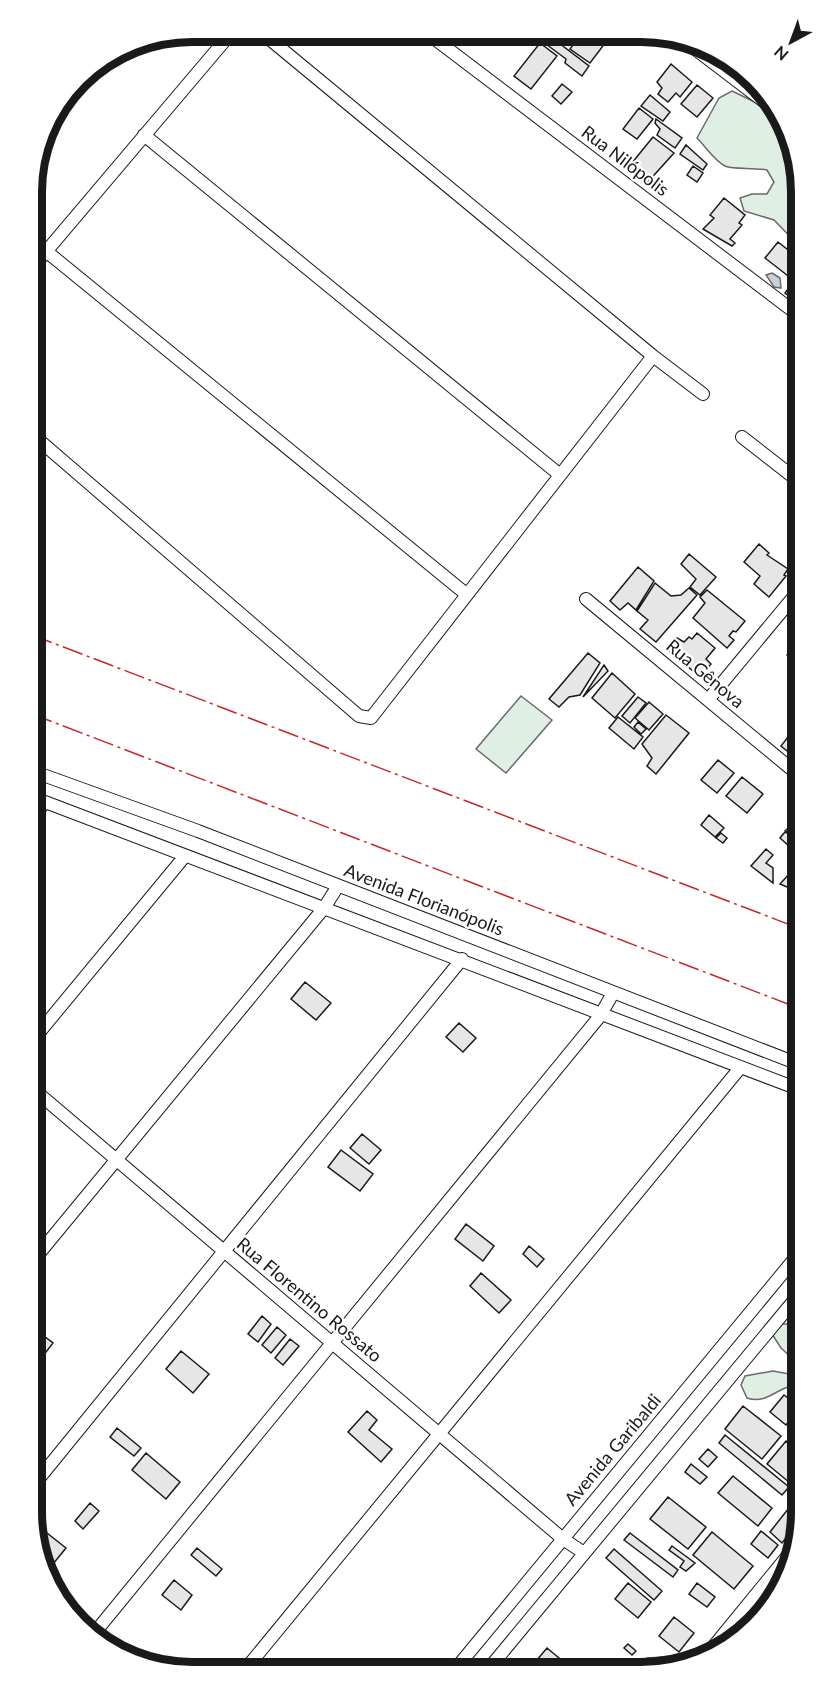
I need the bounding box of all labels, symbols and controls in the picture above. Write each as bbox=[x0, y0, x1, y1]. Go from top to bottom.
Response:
north arrow bbox=[761, 12, 821, 72]
text: N bbox=[770, 42, 792, 65]
street label: Rua Nilópolis bbox=[578, 120, 674, 200]
street label: Rua Gênova bbox=[662, 634, 749, 712]
street label: Avenida Florianópolis bbox=[341, 858, 507, 940]
street label: Rua Florentino Rossato bbox=[233, 1232, 387, 1366]
street label: Avenida Garibaldi bbox=[559, 1389, 665, 1510]

